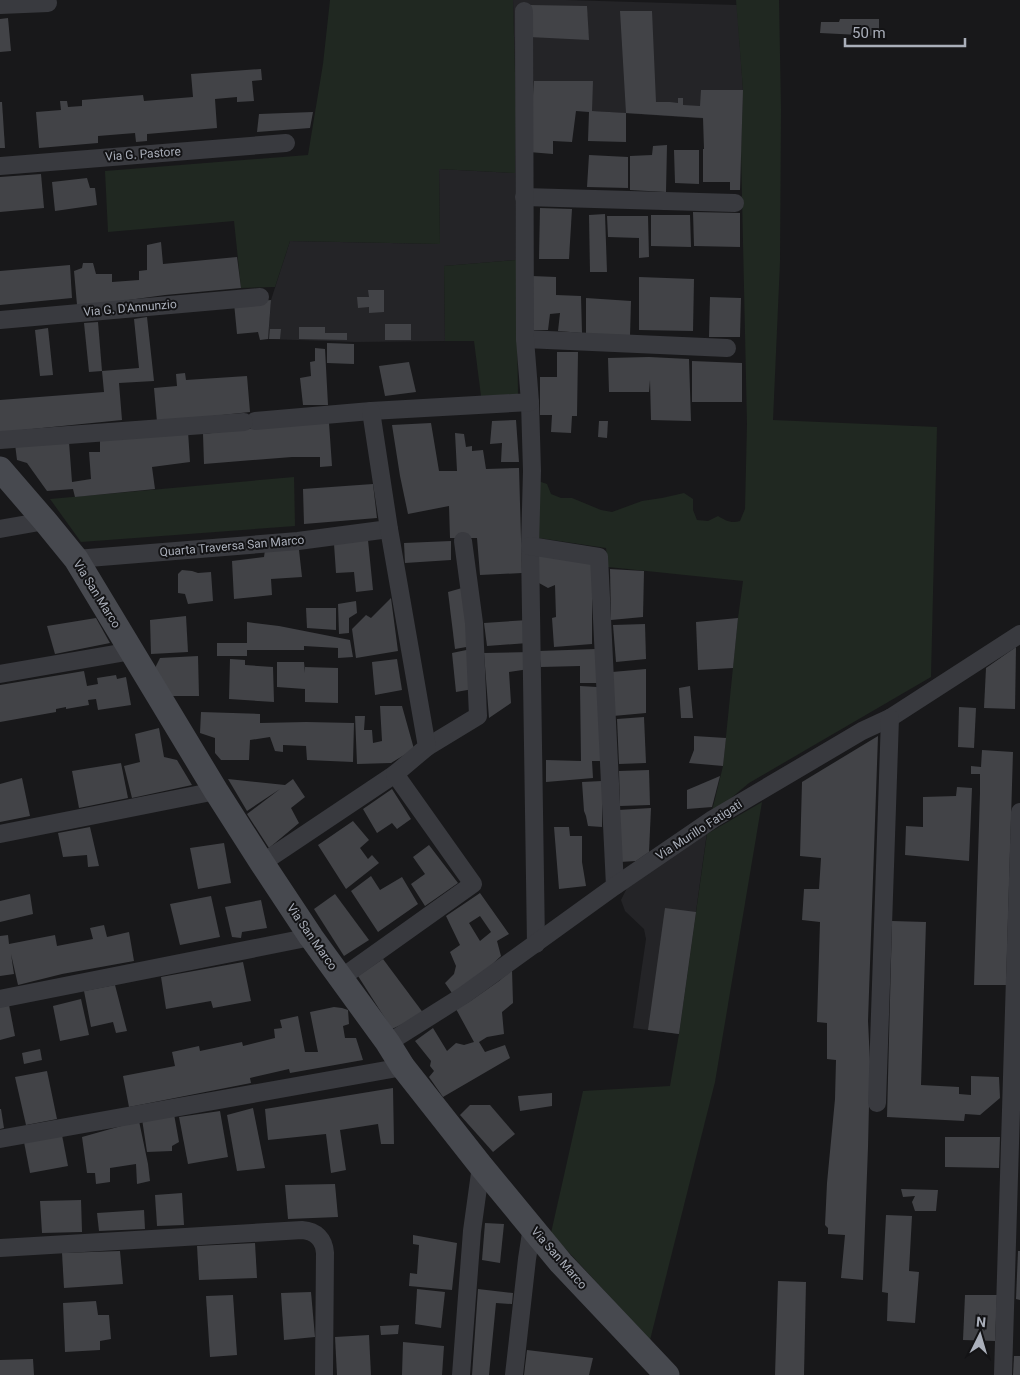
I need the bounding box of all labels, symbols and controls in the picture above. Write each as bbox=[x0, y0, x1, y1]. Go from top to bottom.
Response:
scale bar bbox=[845, 15, 965, 47]
text: 50 m bbox=[852, 24, 886, 42]
street label: Via G. Pastore bbox=[105, 144, 181, 164]
street label: Via G. D'Annunzio bbox=[83, 297, 177, 319]
street label: Quarta Traversa San Marco bbox=[159, 533, 305, 559]
street label: Via San Marco bbox=[71, 557, 124, 631]
street label: Via Murillo Fatigati bbox=[653, 797, 745, 863]
street label: Via San Marco bbox=[284, 901, 340, 973]
street label: Via San Marco bbox=[528, 1224, 590, 1292]
north arrow bbox=[955, 1310, 1005, 1360]
text: N bbox=[976, 1314, 987, 1330]

